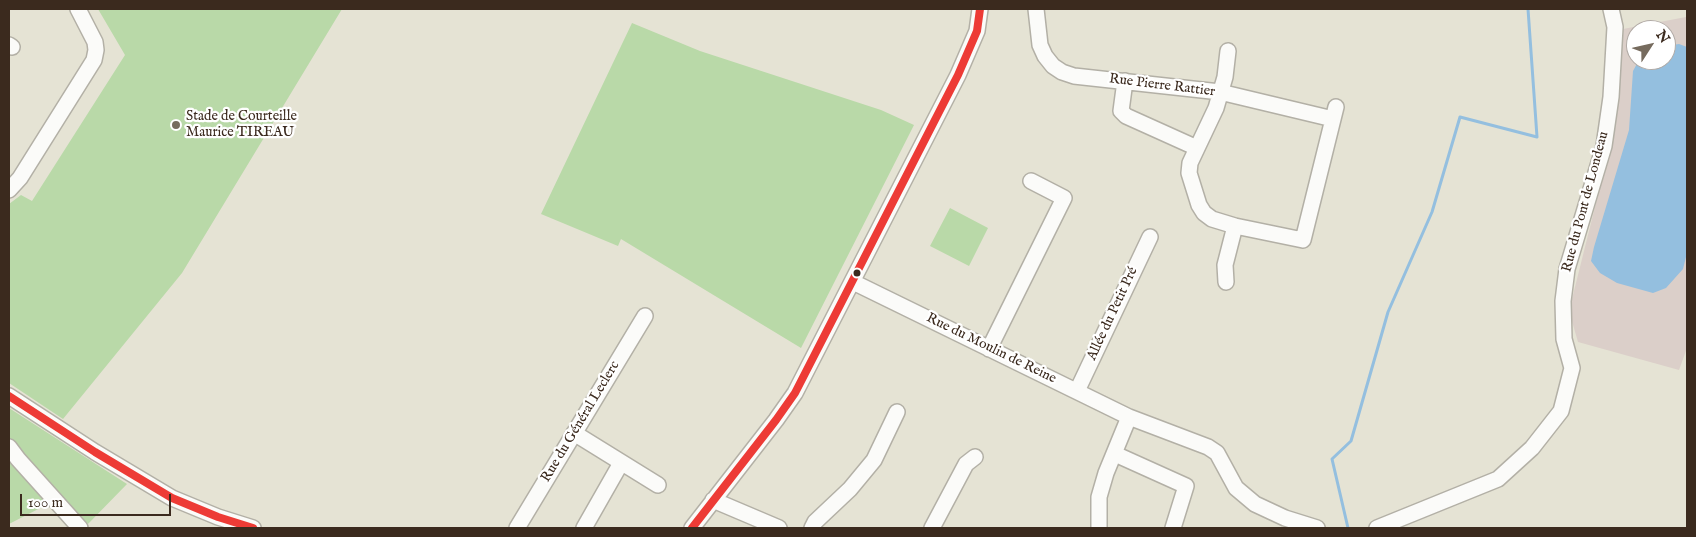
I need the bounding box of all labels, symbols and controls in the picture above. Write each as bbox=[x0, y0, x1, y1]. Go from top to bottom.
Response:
north arrow bbox=[1626, 20, 1676, 70]
text: N bbox=[1652, 27, 1673, 47]
street label: Rue Pierre Rattier bbox=[1108, 71, 1216, 101]
place label: Stade de Courteille Maurice TIREAU bbox=[186, 109, 297, 142]
marker: Stade de Courteille Maurice TIREAU bbox=[170, 119, 182, 131]
street label: Rue du Pont de Londeau bbox=[1559, 130, 1613, 274]
street label: Allée du Petit Pré bbox=[1084, 265, 1142, 363]
unlabelled marker bbox=[852, 268, 862, 278]
street label: Rue du Moulin de Reine bbox=[923, 310, 1059, 388]
street label: Rue du Général Leclerc bbox=[538, 358, 624, 486]
scale bar bbox=[22, 484, 174, 516]
text: 100 m bbox=[28, 493, 63, 512]

